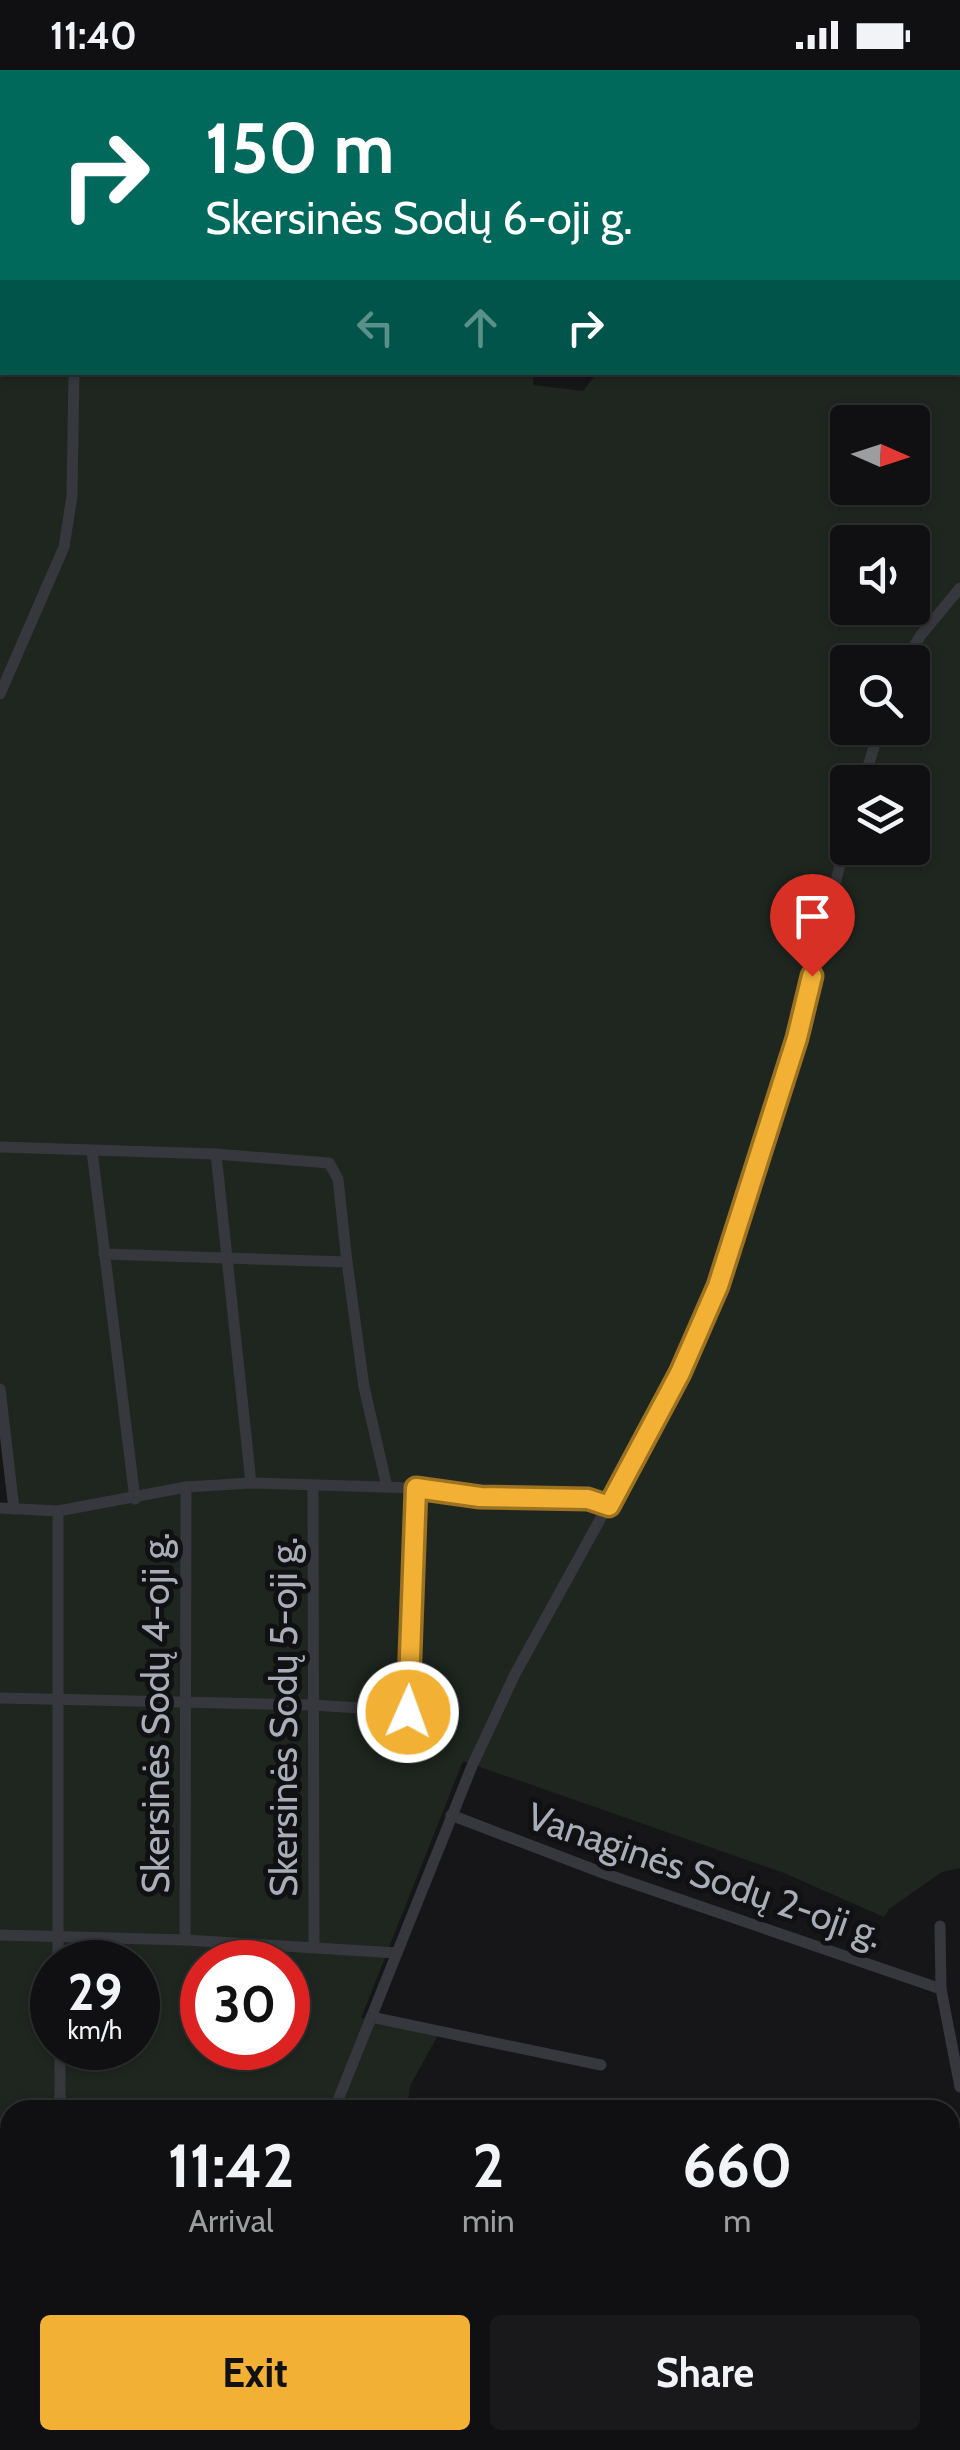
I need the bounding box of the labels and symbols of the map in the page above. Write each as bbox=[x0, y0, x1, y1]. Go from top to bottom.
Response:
north arrow bbox=[830, 405, 930, 505]
pin bbox=[770, 874, 855, 977]
street label: Skersinės Sodų 4-oji g. bbox=[132, 1532, 179, 1894]
street label: Skersinės Sodų 5-oji g. bbox=[260, 1537, 307, 1897]
position arrow bbox=[356, 1660, 460, 1764]
street label: Vanaginės Sodų 2-oji g. bbox=[521, 1792, 889, 1958]
speed limit sign: 30 bbox=[180, 1940, 310, 2070]

